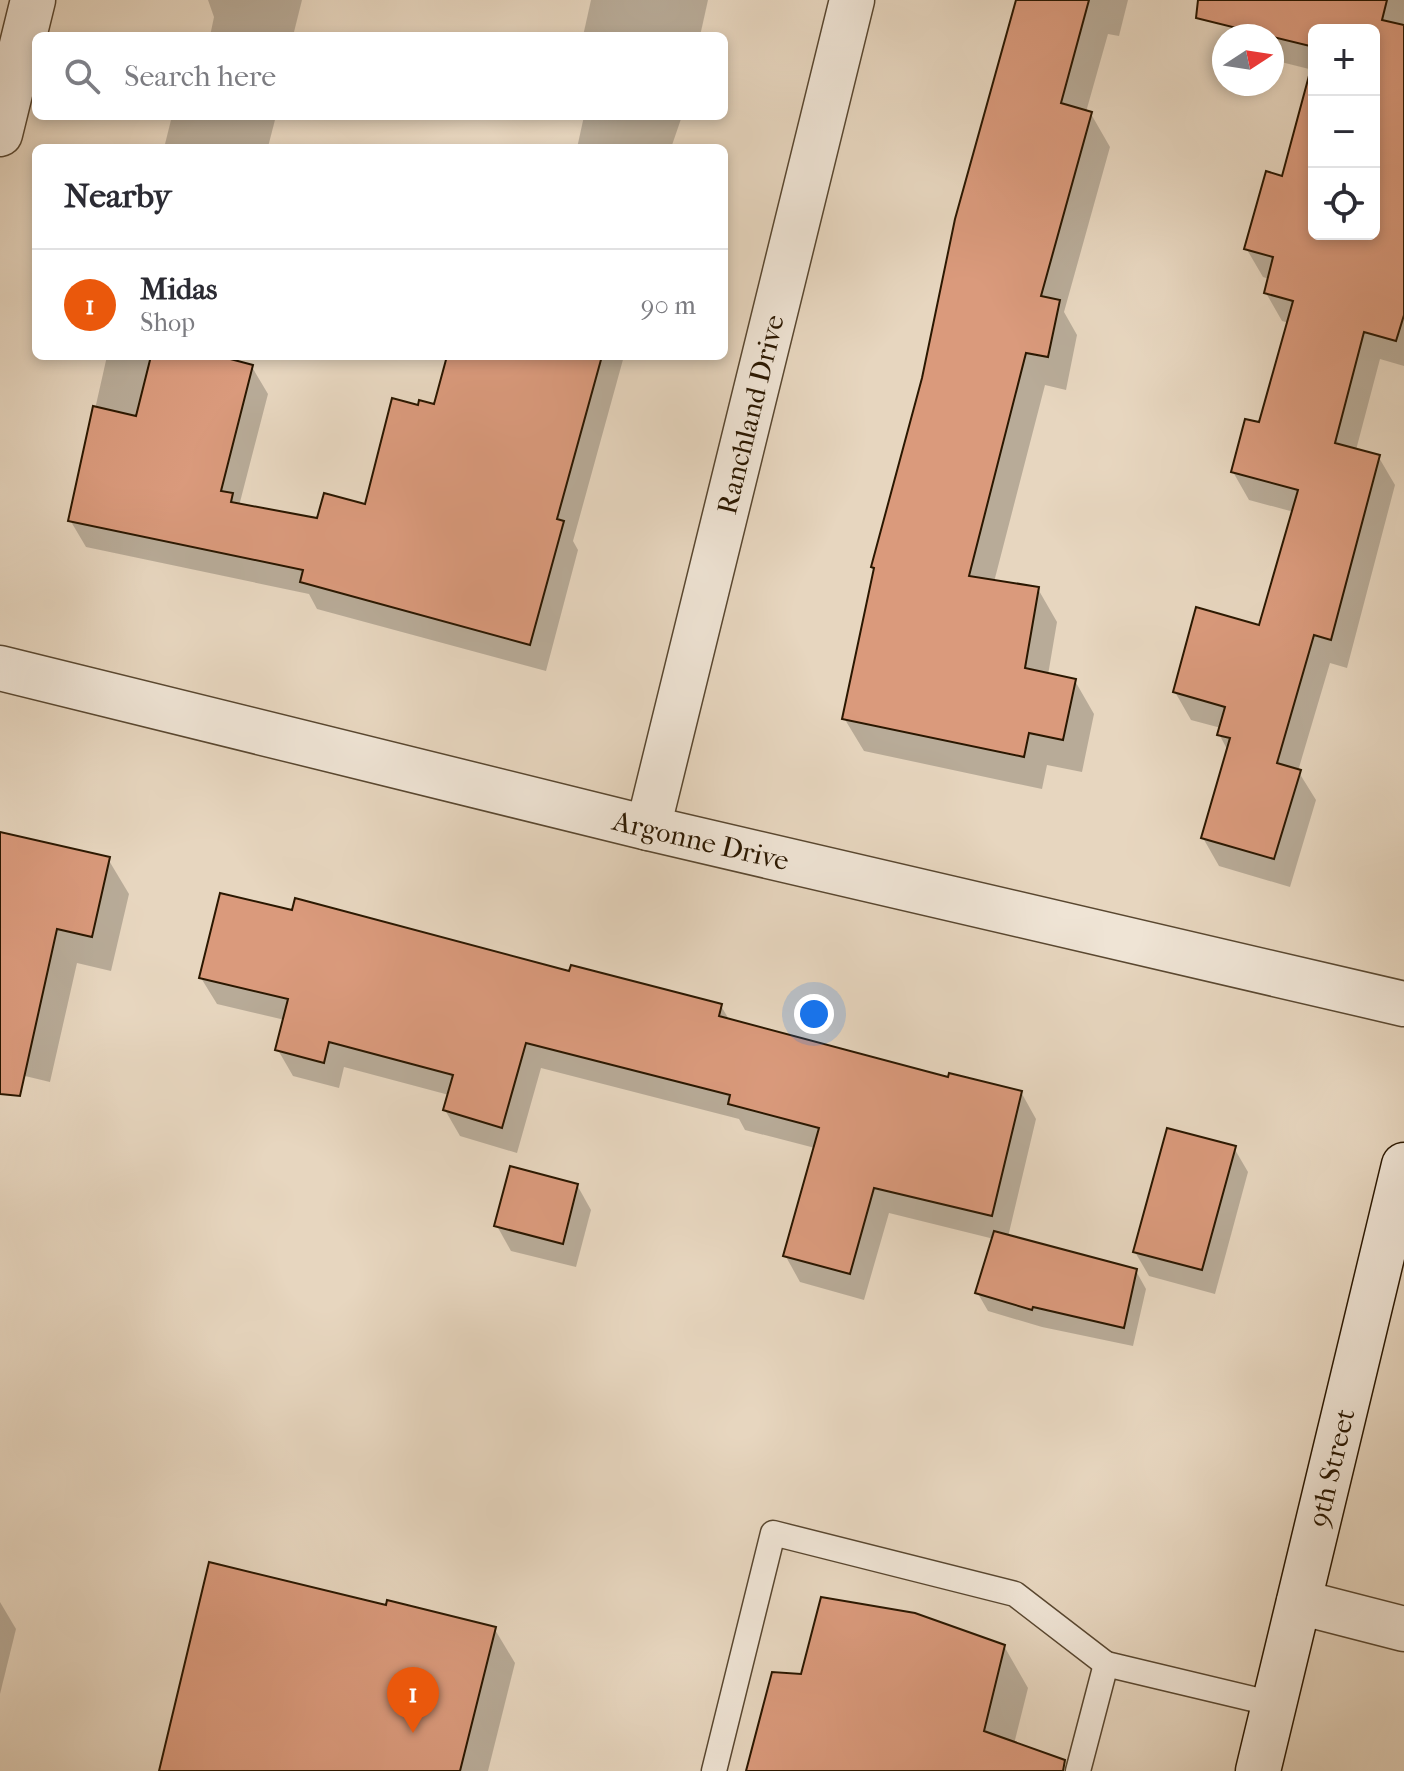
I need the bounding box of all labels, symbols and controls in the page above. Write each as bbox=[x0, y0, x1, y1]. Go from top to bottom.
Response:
north arrow bbox=[1212, 24, 1284, 96]
map controls bbox=[1308, 24, 1380, 240]
button: + bbox=[1308, 24, 1380, 96]
search box bbox=[32, 32, 728, 120]
icon: search bbox=[60, 54, 104, 98]
text: Search here bbox=[124, 59, 276, 94]
button: − bbox=[1308, 96, 1380, 168]
button: locate bbox=[1308, 168, 1380, 240]
text: Nearby bbox=[64, 176, 171, 216]
text: Midas bbox=[140, 272, 217, 307]
text: 1 bbox=[85, 290, 95, 321]
text: 90 m bbox=[641, 290, 696, 321]
text: Shop bbox=[140, 307, 195, 338]
street label: Ranchland Drive bbox=[710, 311, 791, 518]
street label: Argonne Drive bbox=[609, 804, 792, 877]
your location bbox=[794, 994, 834, 1034]
street label: 9th Street bbox=[1301, 1405, 1362, 1530]
pin: 1 bbox=[387, 1667, 439, 1733]

